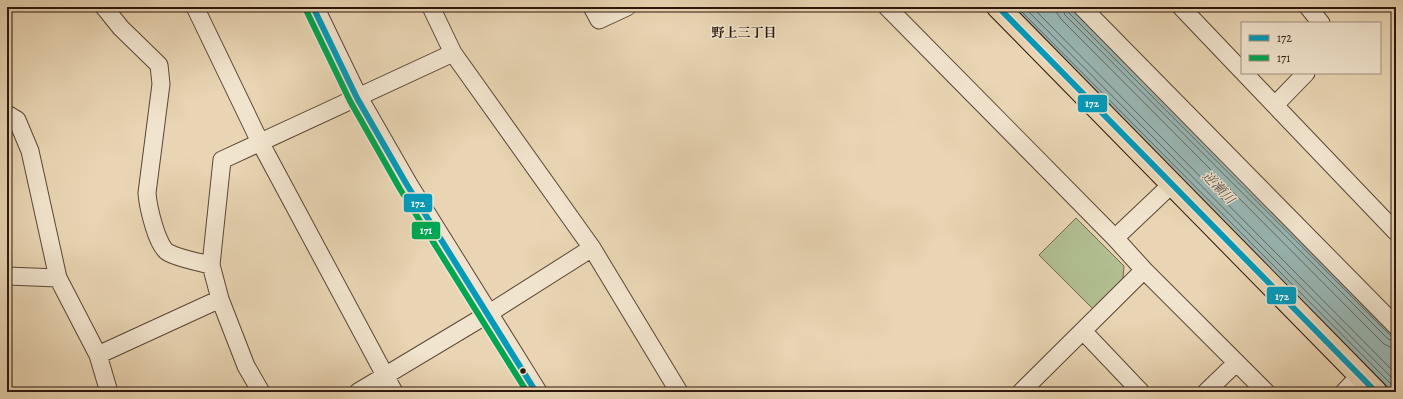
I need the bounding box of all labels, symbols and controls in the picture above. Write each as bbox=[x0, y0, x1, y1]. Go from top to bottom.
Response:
legend bbox=[1241, 22, 1381, 74]
district label: 野上三丁目 bbox=[711, 24, 777, 41]
text: 172 bbox=[1277, 30, 1292, 46]
text: 171 bbox=[1277, 50, 1290, 66]
line badge: 172 bbox=[1077, 94, 1108, 113]
text: 172 bbox=[1085, 96, 1100, 111]
water label: 逆瀬川 bbox=[1199, 167, 1240, 209]
line badge: 172 bbox=[403, 193, 433, 213]
text: 172 bbox=[411, 196, 426, 211]
line badge: 171 bbox=[411, 221, 441, 240]
text: 171 bbox=[420, 223, 432, 238]
line badge: 172 bbox=[1266, 286, 1297, 305]
text: 172 bbox=[1275, 289, 1290, 304]
unlabelled marker bbox=[518, 366, 528, 376]

